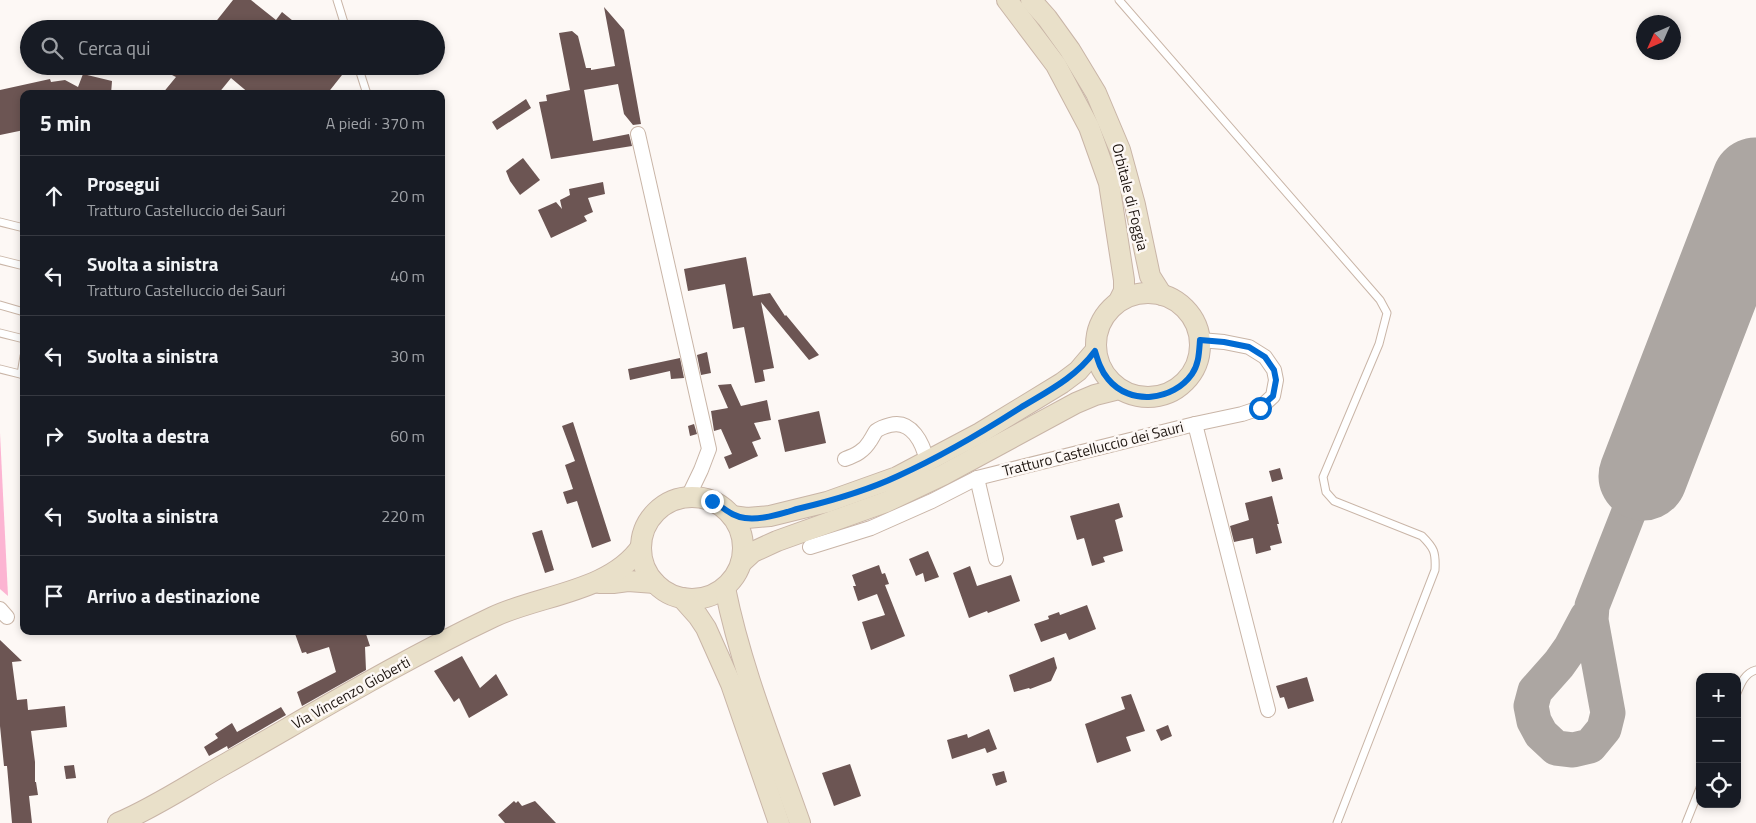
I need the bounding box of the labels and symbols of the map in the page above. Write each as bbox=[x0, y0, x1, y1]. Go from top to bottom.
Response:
north arrow bbox=[1636, 15, 1681, 60]
street label: Orbitale di Foggia bbox=[1106, 141, 1155, 253]
route start bbox=[1249, 397, 1272, 420]
street label: Tratturo Castelluccio dei Sauri bbox=[1000, 415, 1186, 482]
route end bbox=[701, 490, 724, 513]
street label: Via Vincenzo Gioberti bbox=[287, 650, 414, 735]

